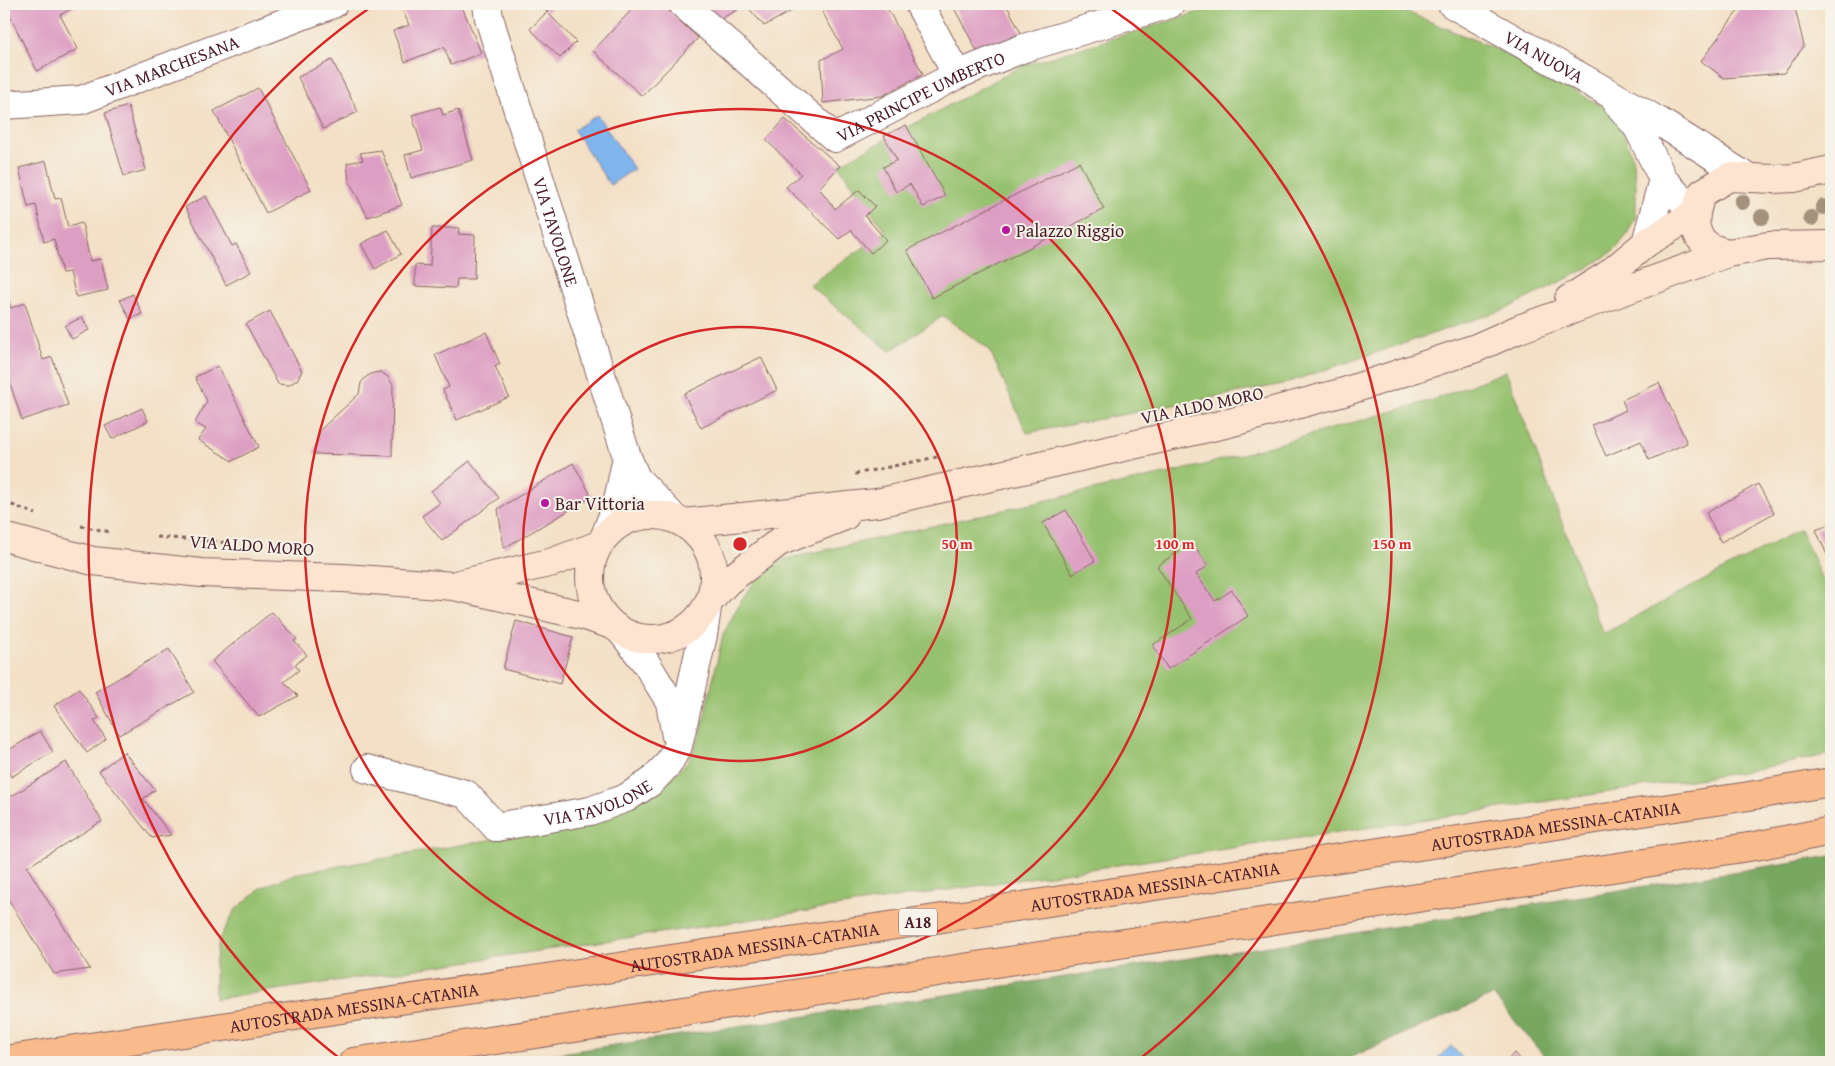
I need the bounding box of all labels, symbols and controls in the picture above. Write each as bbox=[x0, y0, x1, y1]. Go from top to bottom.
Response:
street label: VIA NUOVA bbox=[1500, 23, 1589, 90]
street label: VIA MARCHESANA bbox=[101, 28, 243, 103]
street label: VIA PRINCIPE UMBERTO bbox=[831, 44, 1009, 149]
street label: VIA TAVOLONE bbox=[526, 173, 586, 290]
place label: Palazzo Riggio bbox=[1016, 217, 1124, 244]
marker: Palazzo Riggio bbox=[1000, 224, 1012, 236]
street label: VIA ALDO MORO bbox=[1138, 379, 1266, 431]
place label: Bar Vittoria bbox=[555, 490, 645, 517]
marker: Bar Vittoria bbox=[539, 497, 551, 509]
street label: VIA ALDO MORO bbox=[189, 527, 315, 563]
text: 50 m bbox=[941, 533, 973, 554]
text: 100 m bbox=[1155, 533, 1195, 554]
text: 150 m bbox=[1372, 533, 1412, 554]
centre of rings bbox=[731, 535, 749, 553]
street label: VIA TAVOLONE bbox=[541, 771, 657, 832]
street label: AUTOSTRADA MESSINA-CATANIA bbox=[1429, 793, 1682, 857]
street label: AUTOSTRADA MESSINA-CATANIA bbox=[1028, 854, 1282, 918]
road number: A18 bbox=[899, 909, 937, 936]
street label: AUTOSTRADA MESSINA-CATANIA bbox=[628, 914, 881, 979]
street label: AUTOSTRADA MESSINA-CATANIA bbox=[227, 975, 481, 1039]

